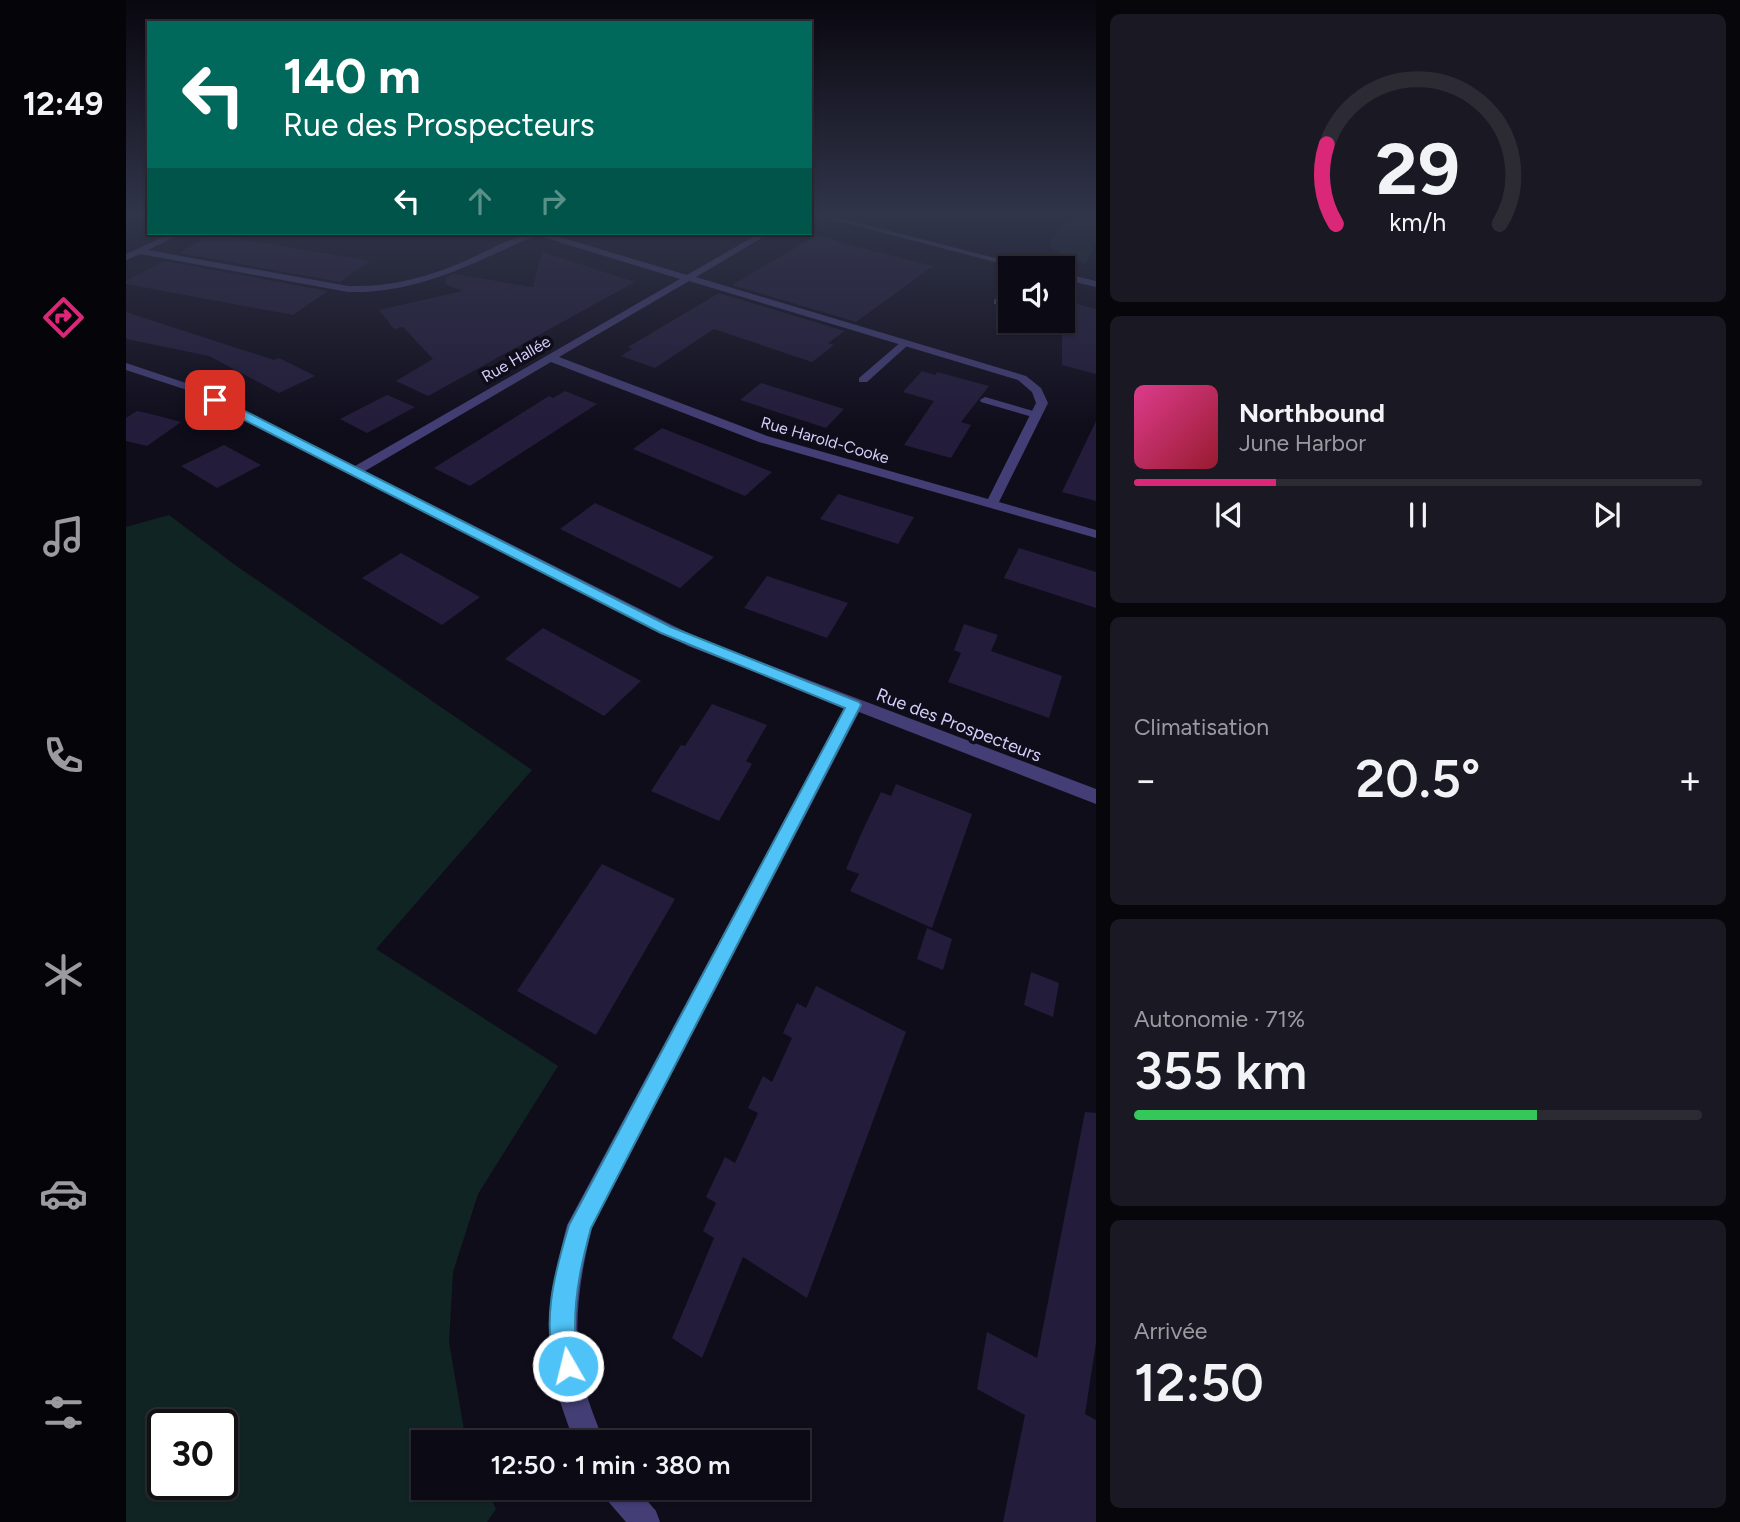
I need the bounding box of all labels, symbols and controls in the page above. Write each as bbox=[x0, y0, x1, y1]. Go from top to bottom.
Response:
text: 140 m bbox=[283, 46, 421, 105]
icon: left bbox=[168, 49, 259, 140]
text: 12:49 bbox=[23, 85, 103, 123]
text: Rue des Prospecteurs bbox=[283, 106, 595, 144]
text: 29 bbox=[1376, 125, 1460, 212]
icon: left bbox=[388, 182, 426, 220]
icon: ahead bbox=[461, 182, 499, 220]
icon: right bbox=[534, 182, 572, 220]
text: km/h bbox=[1389, 207, 1447, 237]
map controls bbox=[998, 256, 1075, 333]
button: sound bbox=[998, 256, 1075, 333]
icon: directions bbox=[39, 293, 88, 342]
street label: Rue Hallée bbox=[478, 332, 554, 386]
pin bbox=[185, 370, 245, 430]
icon: arrive bbox=[196, 381, 234, 419]
text: Northbound bbox=[1239, 397, 1385, 429]
street label: Rue Harold-Cooke bbox=[759, 413, 892, 467]
text: June Harbor bbox=[1239, 429, 1366, 457]
icon: previous bbox=[1210, 496, 1248, 534]
icon: pause bbox=[1399, 496, 1437, 534]
icon: next bbox=[1588, 496, 1626, 534]
icon: music bbox=[39, 512, 88, 561]
street label: Rue des Prospecteurs bbox=[873, 683, 1045, 767]
text: Climatisation bbox=[1134, 713, 1269, 741]
icon: phone bbox=[39, 731, 88, 780]
text: 20.5° bbox=[1356, 748, 1480, 810]
text: − bbox=[1134, 757, 1158, 803]
text: + bbox=[1678, 757, 1702, 803]
icon: climate bbox=[39, 950, 88, 999]
text: Autonomie · 71% bbox=[1134, 1005, 1305, 1033]
text: 355 km bbox=[1134, 1040, 1307, 1102]
icon: car bbox=[39, 1169, 88, 1218]
text: Arrivée bbox=[1134, 1317, 1207, 1345]
position arrow bbox=[531, 1329, 605, 1403]
text: 12:50 bbox=[1134, 1352, 1264, 1414]
icon: filters bbox=[39, 1388, 88, 1437]
speed limit sign: 30 bbox=[147, 1409, 238, 1500]
text: 12:50 · 1 min · 380 m bbox=[491, 1449, 730, 1481]

